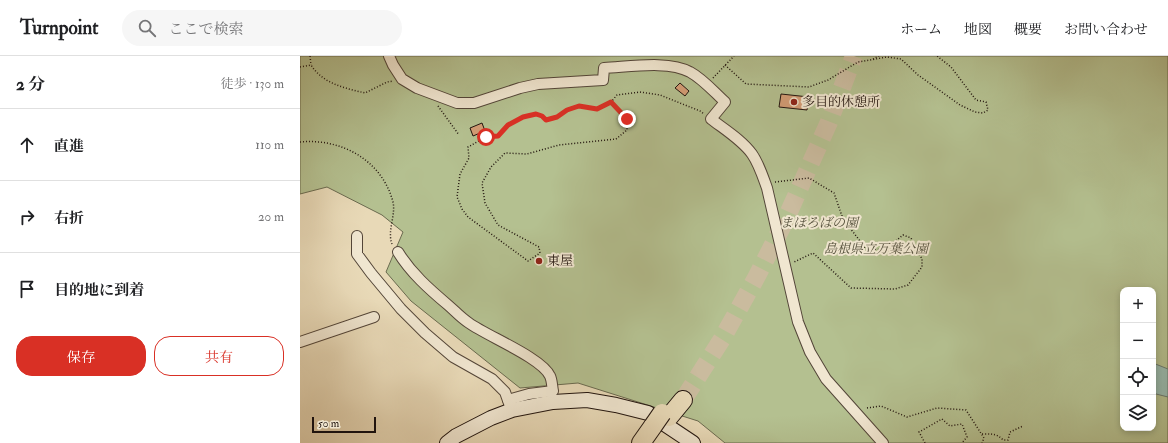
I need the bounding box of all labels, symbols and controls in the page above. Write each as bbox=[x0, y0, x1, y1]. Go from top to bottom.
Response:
search box bbox=[122, 10, 402, 46]
text: Turnpoint bbox=[20, 16, 98, 40]
icon: search bbox=[136, 17, 158, 39]
text: ここで検索 bbox=[168, 20, 243, 39]
text: ホーム bbox=[900, 21, 942, 38]
text: 地図 bbox=[964, 21, 992, 38]
text: 概要 bbox=[1014, 21, 1042, 38]
text: お問い合わせ bbox=[1064, 21, 1148, 38]
text: 2 分 bbox=[16, 74, 45, 95]
text: 徒歩 · 130 m bbox=[221, 76, 284, 92]
place label: 多目的休憩所 bbox=[802, 94, 880, 110]
marker: 多目的休憩所 bbox=[789, 97, 799, 107]
route end bbox=[618, 110, 636, 128]
route start bbox=[477, 128, 495, 146]
icon: ahead bbox=[16, 134, 38, 156]
text: 直進 bbox=[54, 137, 84, 156]
text: 110 m bbox=[255, 137, 284, 153]
icon: right bbox=[16, 206, 38, 228]
text: 右折 bbox=[54, 209, 84, 228]
text: 20 m bbox=[258, 209, 284, 225]
park label: まほろばの園 bbox=[780, 215, 860, 231]
park label: 島根県立万葉公園 bbox=[824, 241, 930, 257]
place label: 東屋 bbox=[547, 253, 573, 269]
marker: 東屋 bbox=[534, 256, 544, 266]
icon: arrive bbox=[16, 278, 38, 300]
text: 目的地に到着 bbox=[54, 281, 144, 300]
map controls bbox=[1120, 287, 1156, 431]
button: + bbox=[1120, 287, 1156, 323]
button: − bbox=[1120, 323, 1156, 359]
button: 保存 bbox=[16, 336, 146, 376]
button: 共有 bbox=[154, 336, 284, 376]
button: locate bbox=[1120, 359, 1156, 395]
button: layers bbox=[1120, 395, 1156, 431]
scale bar bbox=[312, 415, 376, 434]
text: 50 m bbox=[318, 417, 339, 430]

